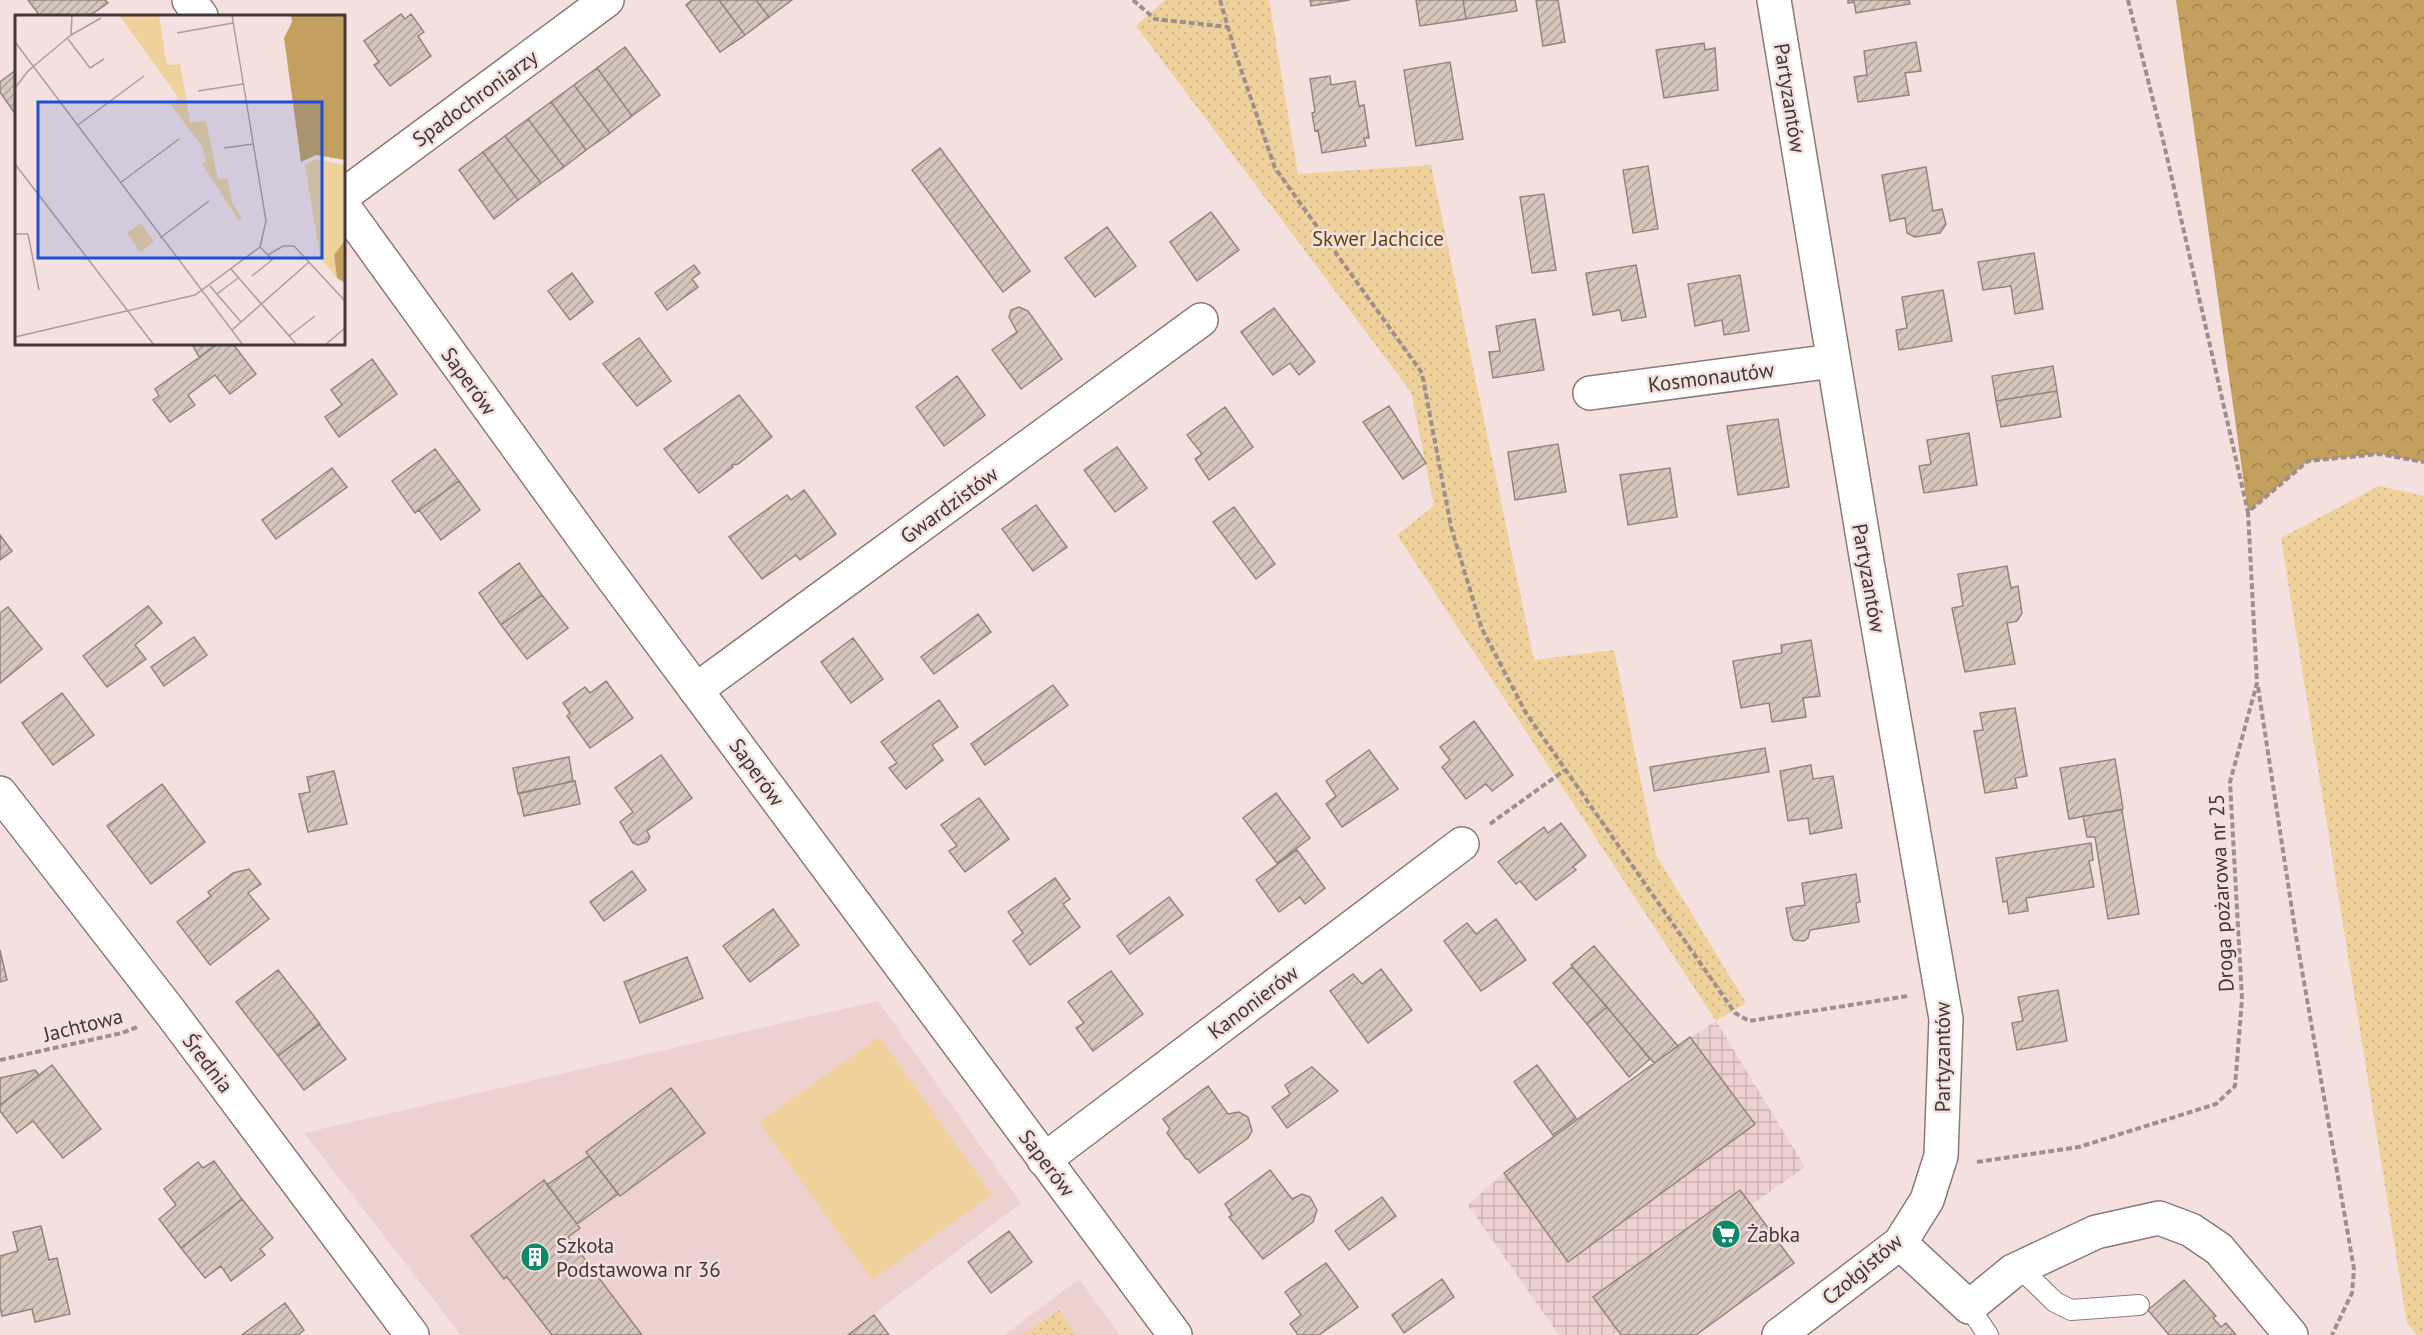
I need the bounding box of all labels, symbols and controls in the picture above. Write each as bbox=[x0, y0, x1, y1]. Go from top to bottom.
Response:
inset map bbox=[15, 15, 345, 345]
street label: Partyzantów bbox=[1768, 41, 1812, 155]
street label: Spadochroniarzy bbox=[407, 43, 543, 153]
park label: Skwer Jachcice bbox=[1312, 225, 1444, 252]
street label: Saperów bbox=[435, 342, 503, 421]
street label: Kosmonautów bbox=[1646, 356, 1776, 398]
street label: Gwardzistów bbox=[895, 460, 1004, 550]
street label: Partyzantów bbox=[1846, 521, 1892, 635]
street label: Saperów bbox=[723, 733, 791, 812]
street label: Droga pożarowa nr 25 bbox=[2202, 793, 2240, 993]
street label: Kanonierów bbox=[1202, 959, 1304, 1045]
street label: Partyzantów bbox=[1929, 1001, 1956, 1112]
street label: Jachtowa bbox=[39, 1002, 126, 1048]
street label: Średnia bbox=[177, 1028, 239, 1098]
street label: Saperów bbox=[1013, 1124, 1081, 1202]
supermarket icon: Żabka bbox=[1710, 1218, 1742, 1250]
place label: Żabka bbox=[1747, 1221, 1800, 1248]
street label: Czołgistów bbox=[1816, 1227, 1908, 1311]
place label: Szkoła Podstawowa nr 36 bbox=[556, 1232, 721, 1283]
building icon: Szkoła Podstawowa nr 36 bbox=[519, 1241, 551, 1273]

